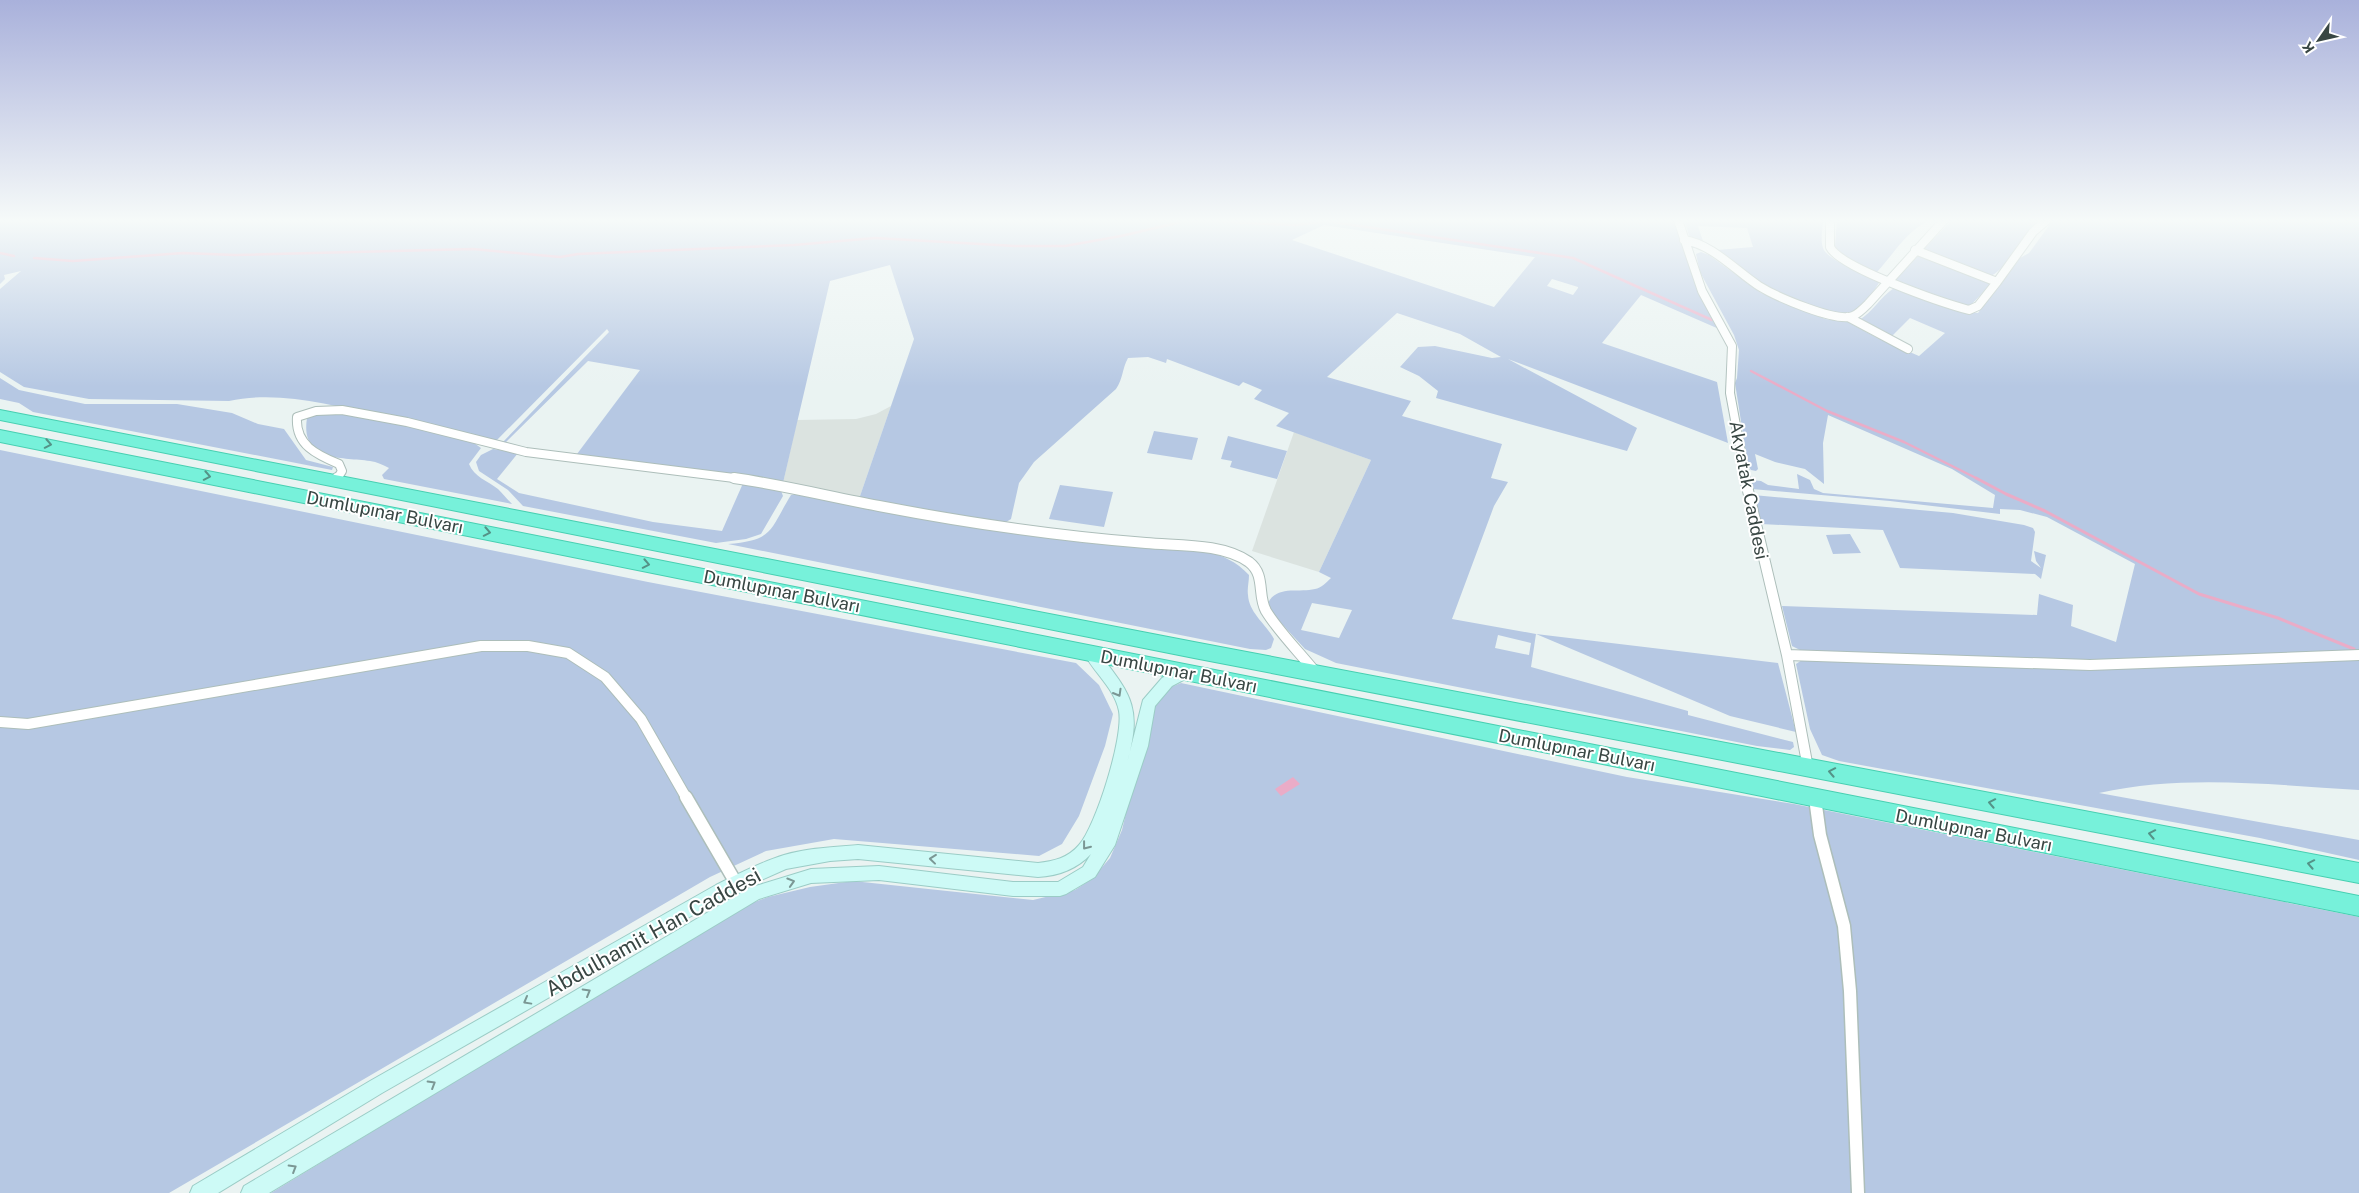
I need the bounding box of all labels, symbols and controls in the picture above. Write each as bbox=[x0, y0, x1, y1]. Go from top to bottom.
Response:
north arrow bbox=[2294, 15, 2344, 65]
text: K bbox=[2299, 39, 2318, 56]
street label: Akyatak Caddesi bbox=[1725, 419, 1773, 561]
one-way arrow bbox=[44, 439, 52, 449]
one-way arrow bbox=[203, 471, 212, 481]
street label: Dumlupınar Bulvarı bbox=[305, 487, 465, 537]
one-way arrow bbox=[482, 526, 491, 537]
one-way arrow bbox=[642, 558, 651, 569]
street label: Dumlupınar Bulvarı bbox=[702, 566, 862, 616]
street label: Dumlupınar Bulvarı bbox=[1099, 646, 1259, 696]
one-way arrow bbox=[1112, 688, 1122, 697]
street label: Dumlupınar Bulvarı bbox=[1497, 725, 1657, 775]
one-way arrow bbox=[1828, 768, 1837, 778]
one-way arrow bbox=[1988, 798, 1996, 809]
street label: Dumlupınar Bulvarı bbox=[1894, 805, 2054, 855]
one-way arrow bbox=[2147, 829, 2156, 839]
one-way arrow bbox=[1084, 840, 1092, 849]
one-way arrow bbox=[928, 854, 936, 865]
one-way arrow bbox=[2307, 860, 2316, 870]
street label: Abdulhamit Han Caddesi bbox=[541, 862, 765, 1002]
one-way arrow bbox=[786, 878, 794, 888]
one-way arrow bbox=[581, 988, 590, 998]
one-way arrow bbox=[523, 995, 532, 1005]
one-way arrow bbox=[427, 1081, 436, 1091]
one-way arrow bbox=[287, 1164, 296, 1174]

